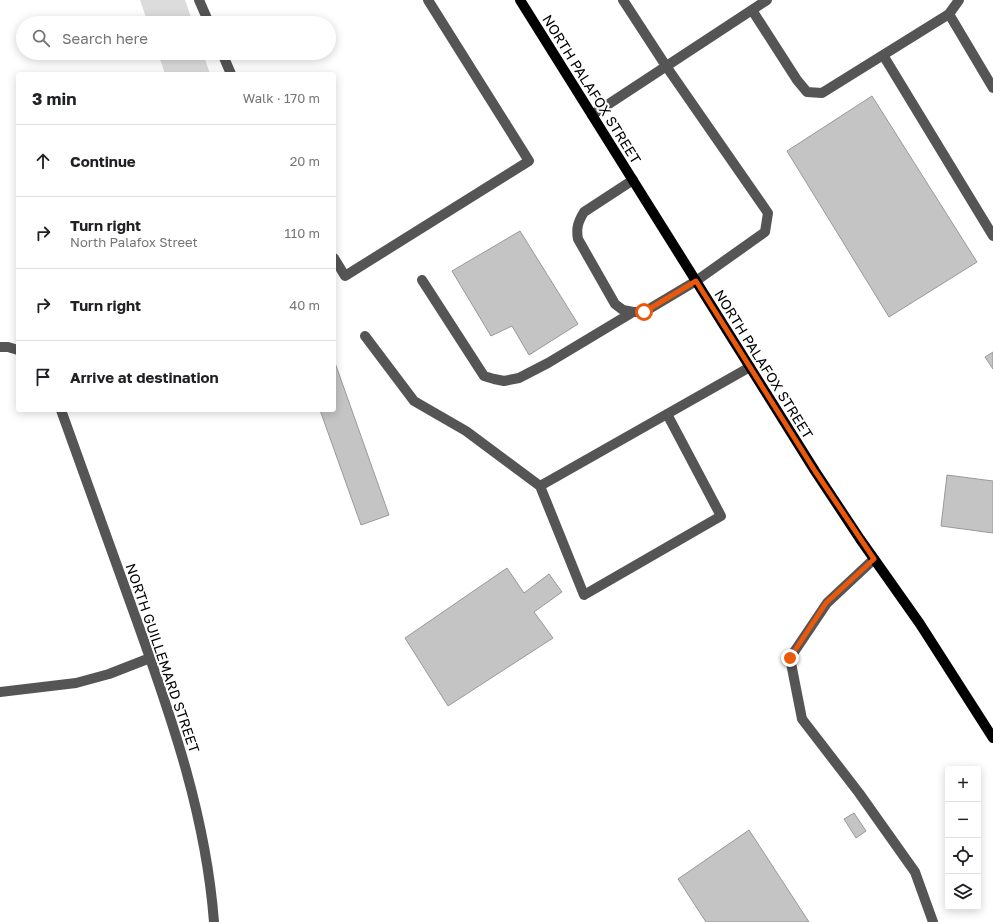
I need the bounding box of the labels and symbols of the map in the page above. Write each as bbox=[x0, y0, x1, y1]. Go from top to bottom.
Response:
street label: NORTH PALAFOX STREET bbox=[539, 11, 645, 167]
street label: NORTH PALAFOX STREET bbox=[711, 286, 817, 442]
route start bbox=[635, 303, 653, 321]
street label: NORTH GUILLEMARD STREET bbox=[123, 561, 204, 755]
route end bbox=[781, 649, 799, 667]

